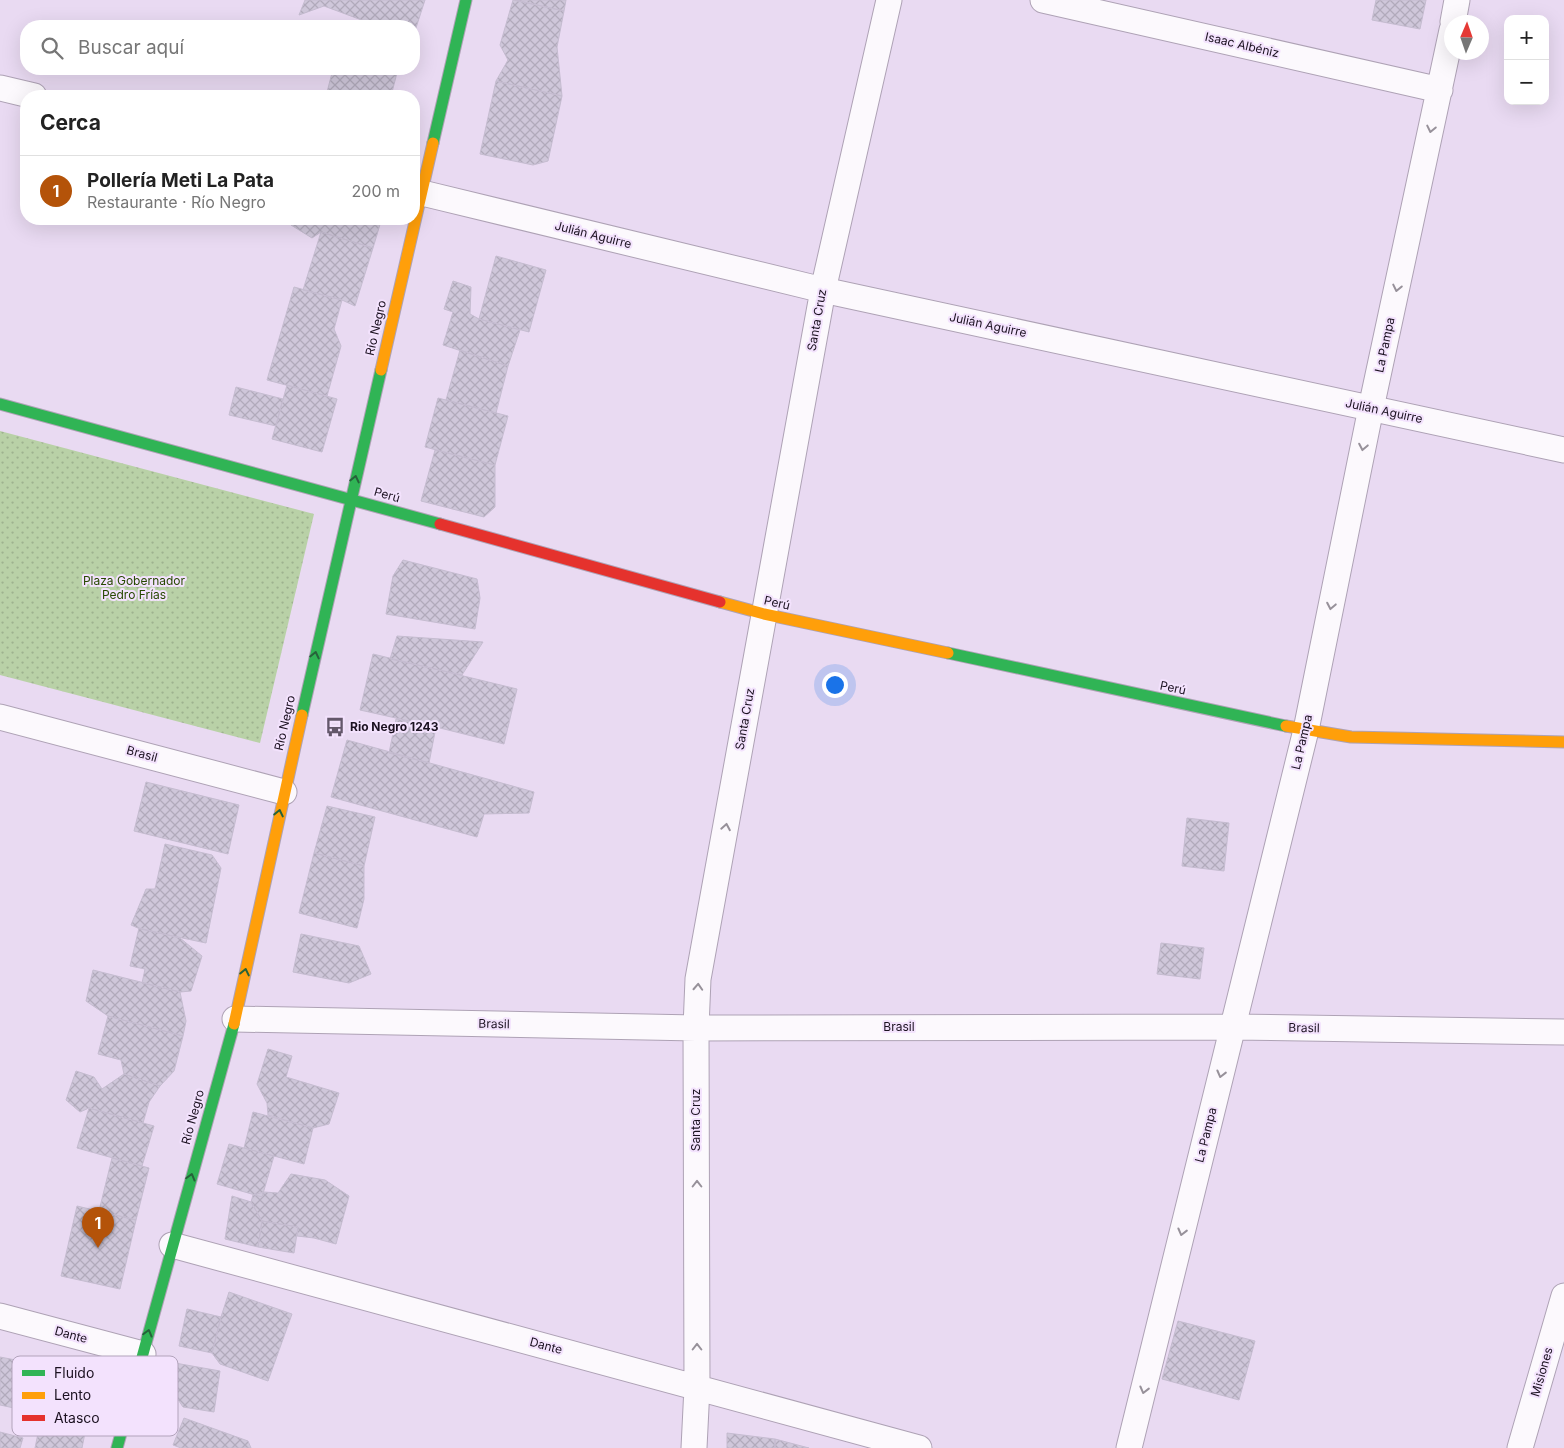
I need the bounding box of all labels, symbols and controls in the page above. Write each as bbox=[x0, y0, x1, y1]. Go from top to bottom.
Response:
north arrow bbox=[1444, 15, 1489, 60]
map controls bbox=[1504, 15, 1549, 105]
button: + bbox=[1504, 15, 1549, 60]
search box bbox=[20, 20, 420, 75]
street label: Isaac Albéniz bbox=[1204, 29, 1281, 60]
icon: search bbox=[38, 34, 66, 62]
text: Buscar aquí bbox=[78, 36, 184, 59]
button: − bbox=[1504, 60, 1549, 105]
text: Cerca bbox=[40, 110, 101, 135]
one-way arrow bbox=[1427, 125, 1437, 134]
text: Pollería Meti La Pata bbox=[87, 169, 274, 192]
text: 1 bbox=[53, 181, 59, 201]
text: 200 m bbox=[352, 181, 400, 201]
text: Restaurante · Río Negro bbox=[87, 192, 266, 212]
street label: Julián Aguirre bbox=[553, 218, 633, 251]
one-way arrow bbox=[1392, 284, 1403, 293]
street label: Santa Cruz bbox=[804, 288, 829, 352]
street label: Río Negro bbox=[362, 299, 389, 357]
street label: Julián Aguirre bbox=[948, 309, 1028, 340]
street label: La Pampa bbox=[1371, 316, 1398, 374]
street label: Julián Aguirre bbox=[1344, 395, 1424, 426]
one-way arrow bbox=[1358, 443, 1369, 452]
one-way arrow bbox=[349, 475, 360, 484]
street label: Perú bbox=[372, 484, 402, 505]
park label: Plaza Gobernador Pedro Frías bbox=[83, 573, 186, 602]
street label: Perú bbox=[763, 592, 792, 613]
one-way arrow bbox=[1326, 602, 1337, 611]
one-way arrow bbox=[309, 650, 320, 659]
your location bbox=[822, 672, 848, 698]
street label: Perú bbox=[1159, 677, 1187, 698]
street label: Santa Cruz bbox=[732, 687, 757, 751]
street label: Río Negro bbox=[271, 694, 298, 752]
street label: La Pampa bbox=[1288, 713, 1315, 771]
bus stop icon: Rio Negro 1243 bbox=[324, 716, 346, 738]
place label: Rio Negro 1243 bbox=[350, 719, 439, 734]
street label: Brasil bbox=[125, 742, 159, 765]
one-way arrow bbox=[273, 809, 284, 817]
one-way arrow bbox=[720, 822, 730, 831]
one-way arrow bbox=[239, 967, 250, 976]
one-way arrow bbox=[693, 983, 704, 991]
street label: Brasil bbox=[478, 1016, 510, 1031]
street label: Brasil bbox=[883, 1019, 915, 1034]
street label: Brasil bbox=[1288, 1020, 1320, 1035]
one-way arrow bbox=[1216, 1070, 1227, 1079]
street label: Río Negro bbox=[178, 1088, 207, 1146]
street label: Santa Cruz bbox=[688, 1089, 703, 1151]
street label: La Pampa bbox=[1191, 1106, 1220, 1164]
one-way arrow bbox=[186, 1173, 196, 1181]
one-way arrow bbox=[692, 1180, 702, 1188]
pin: 1 bbox=[82, 1207, 114, 1248]
one-way arrow bbox=[1178, 1228, 1188, 1236]
street label: Dante bbox=[53, 1323, 89, 1346]
one-way arrow bbox=[143, 1330, 153, 1338]
street label: Dante bbox=[528, 1334, 564, 1357]
one-way arrow bbox=[692, 1343, 702, 1350]
street label: Misiones bbox=[1527, 1345, 1556, 1398]
legend bbox=[12, 1356, 178, 1436]
text: Fluido bbox=[54, 1364, 94, 1381]
one-way arrow bbox=[1139, 1385, 1150, 1394]
text: Lento bbox=[54, 1386, 91, 1403]
text: Atasco bbox=[54, 1409, 100, 1426]

